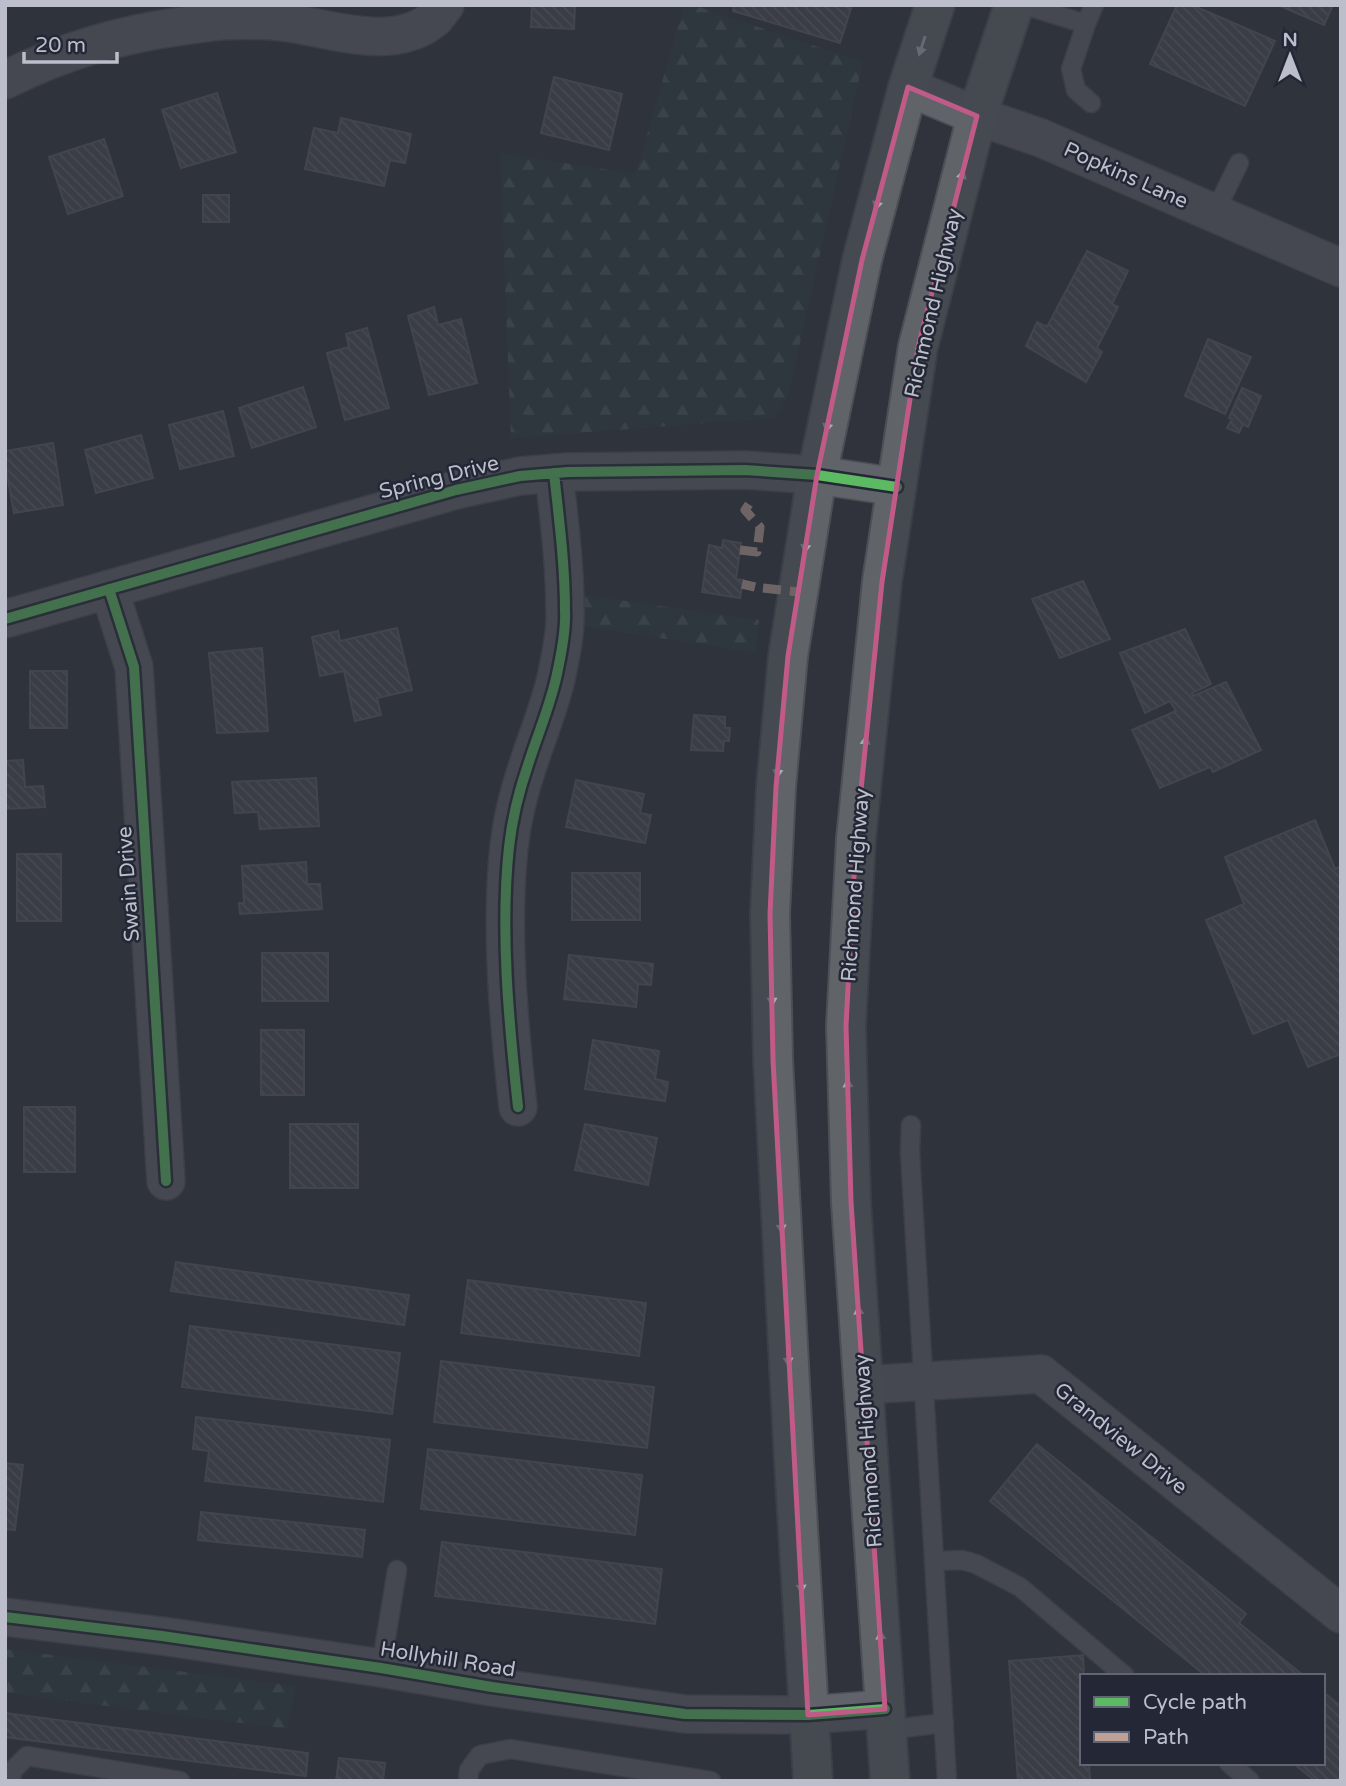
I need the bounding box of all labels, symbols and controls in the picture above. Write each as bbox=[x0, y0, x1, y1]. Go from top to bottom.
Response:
scale bar bbox=[24, 21, 117, 65]
north arrow bbox=[1255, 21, 1325, 91]
text: N bbox=[1282, 29, 1298, 51]
text: 20 m bbox=[35, 33, 86, 58]
one-way arrow bbox=[916, 36, 927, 57]
street label: Popkins Lane bbox=[1060, 137, 1192, 214]
one-way arrow bbox=[956, 169, 967, 191]
one-way arrow bbox=[872, 190, 883, 212]
street label: Richmond Highway bbox=[900, 206, 967, 400]
one-way arrow bbox=[823, 411, 834, 433]
street label: Spring Drive bbox=[377, 451, 502, 504]
one-way arrow bbox=[800, 532, 811, 554]
one-way arrow bbox=[860, 735, 871, 757]
one-way arrow bbox=[772, 758, 783, 780]
street label: Richmond Highway bbox=[836, 787, 875, 983]
street label: Swain Drive bbox=[112, 825, 145, 943]
one-way arrow bbox=[766, 985, 777, 1007]
one-way arrow bbox=[842, 1078, 854, 1100]
one-way arrow bbox=[775, 1212, 786, 1234]
one-way arrow bbox=[853, 1305, 864, 1327]
one-way arrow bbox=[783, 1345, 794, 1367]
street label: Richmond Highway bbox=[849, 1353, 888, 1549]
street label: Grandview Drive bbox=[1049, 1377, 1192, 1500]
one-way arrow bbox=[795, 1572, 806, 1594]
one-way arrow bbox=[875, 1630, 886, 1652]
street label: Hollyhill Road bbox=[378, 1636, 517, 1683]
legend bbox=[1080, 1674, 1325, 1765]
text: Cycle path bbox=[1143, 1690, 1247, 1715]
text: Path bbox=[1143, 1725, 1189, 1750]

